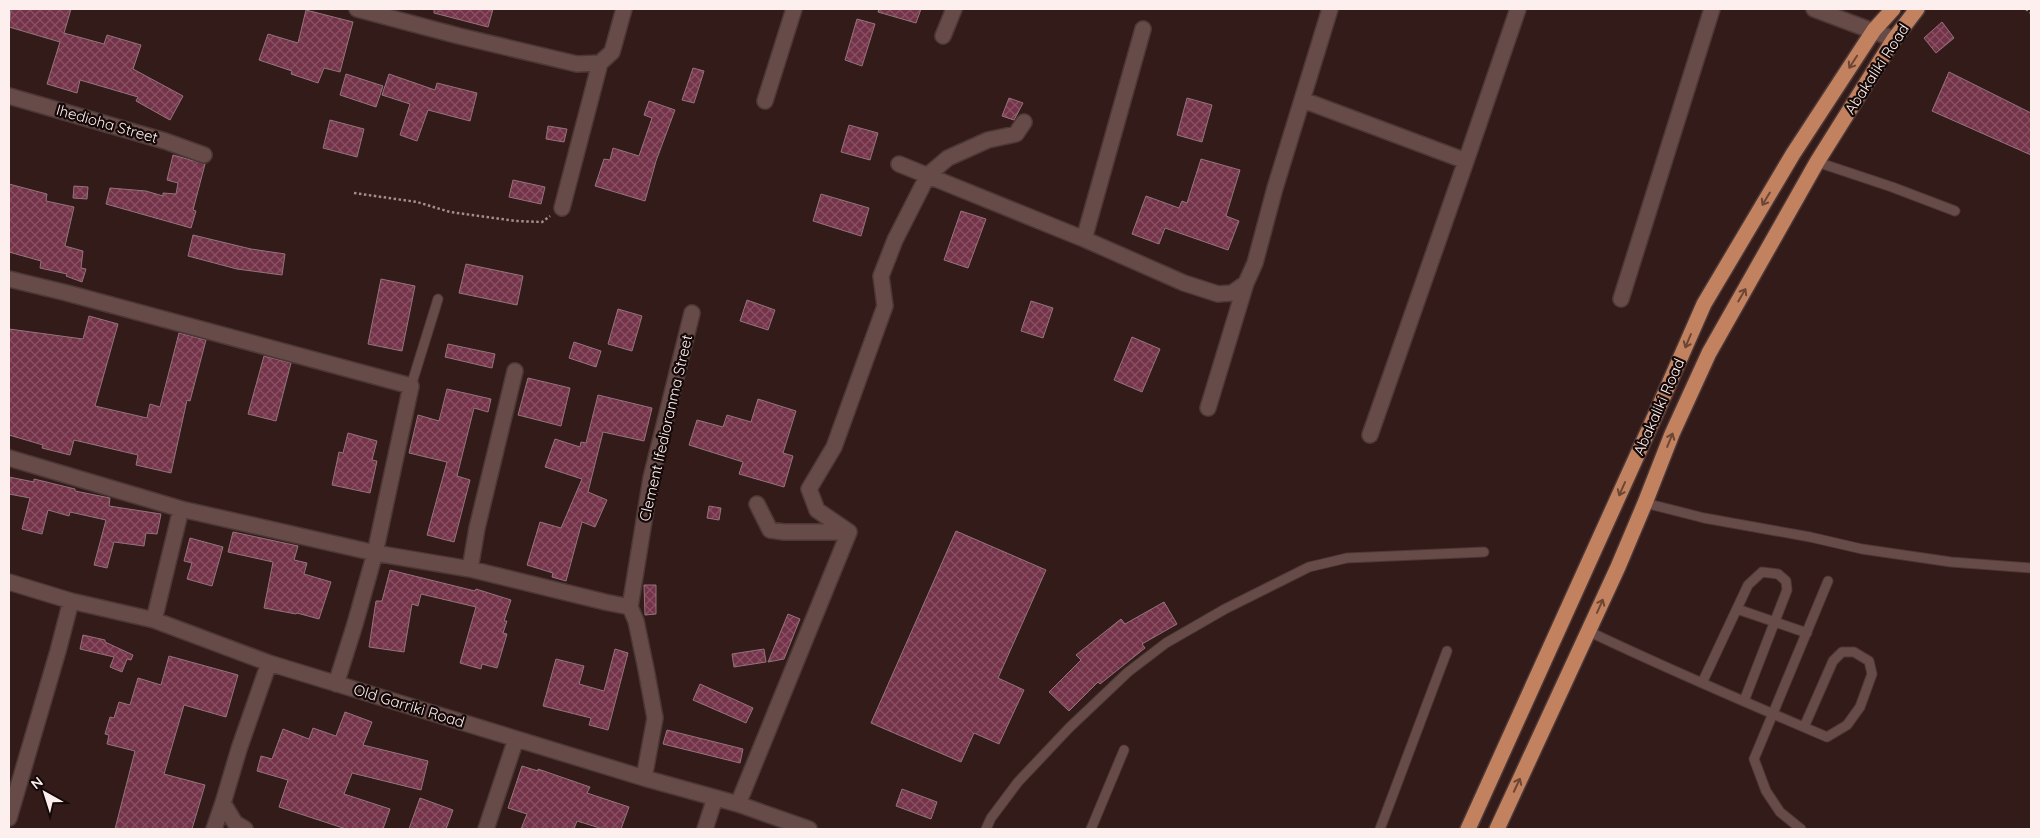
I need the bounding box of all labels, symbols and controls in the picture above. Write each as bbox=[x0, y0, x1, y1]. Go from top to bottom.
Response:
street label: Abakaliki Road bbox=[1840, 20, 1913, 118]
one-way arrow bbox=[1848, 54, 1858, 68]
street label: Ihedioha Street bbox=[54, 100, 160, 147]
one-way arrow bbox=[1761, 191, 1771, 205]
one-way arrow bbox=[1738, 288, 1748, 302]
street label: Clement Ifedioranma Street bbox=[635, 333, 696, 523]
one-way arrow bbox=[1682, 333, 1692, 348]
street label: Abakaliki Road bbox=[1629, 355, 1688, 458]
one-way arrow bbox=[1666, 433, 1675, 448]
one-way arrow bbox=[1617, 481, 1627, 496]
one-way arrow bbox=[1595, 599, 1605, 614]
street label: Old Garriki Road bbox=[351, 680, 467, 731]
north arrow bbox=[20, 768, 70, 818]
text: N bbox=[27, 773, 46, 793]
one-way arrow bbox=[1513, 778, 1523, 793]

